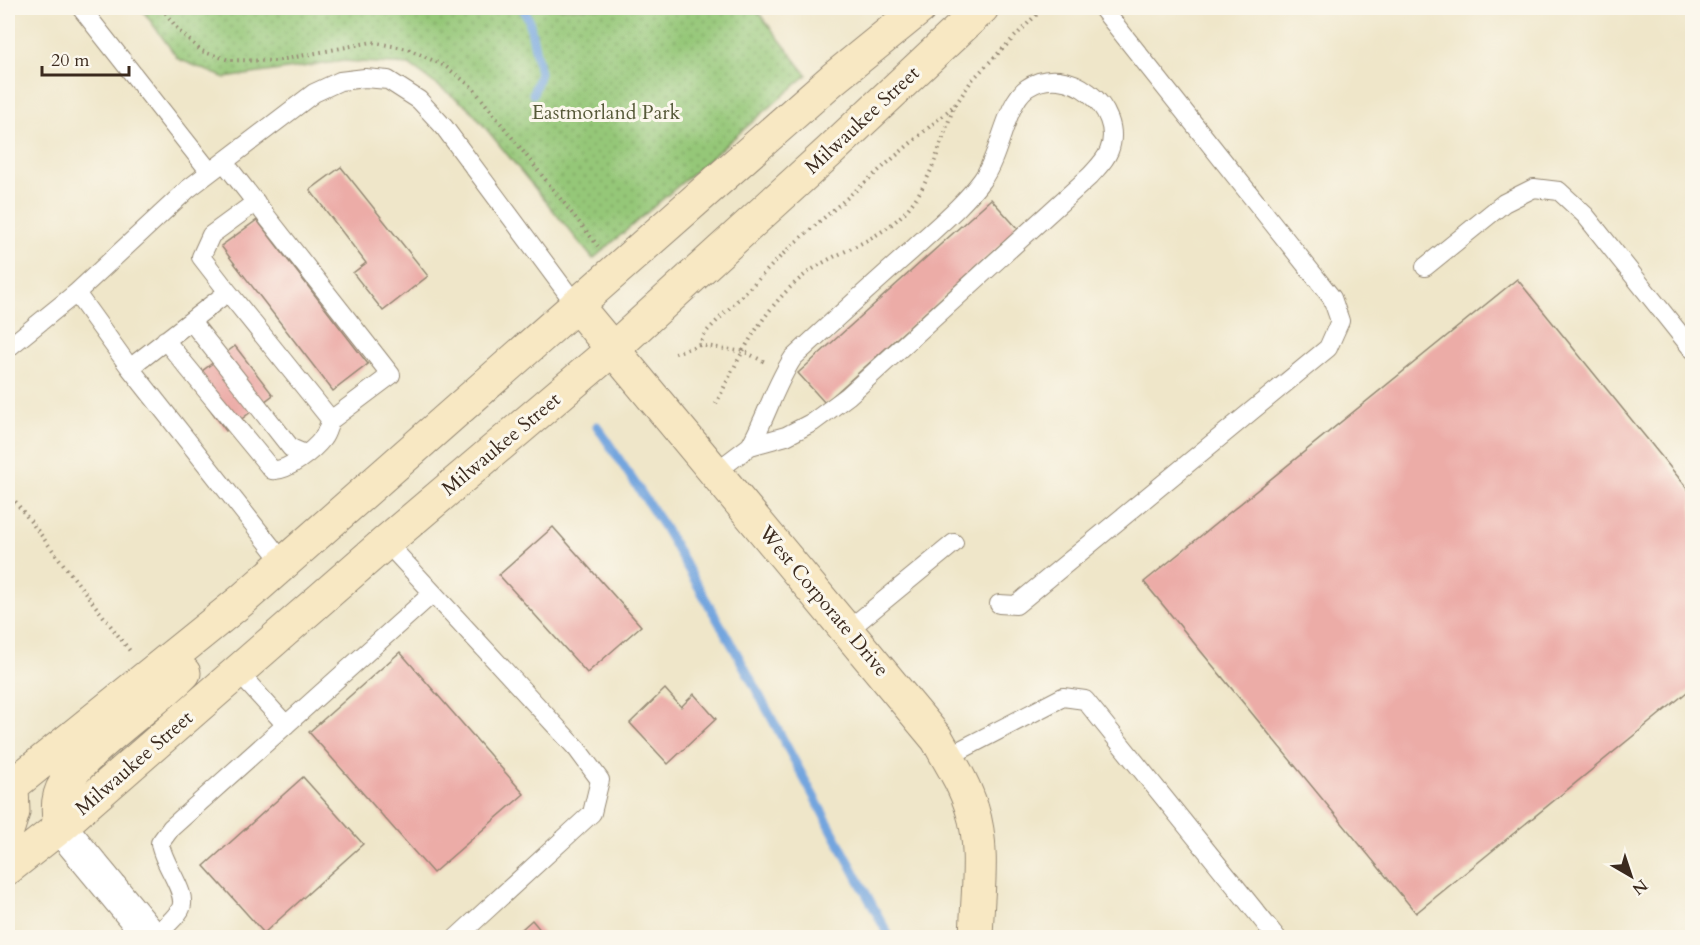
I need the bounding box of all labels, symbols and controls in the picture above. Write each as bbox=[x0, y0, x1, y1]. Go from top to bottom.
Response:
scale bar bbox=[42, 39, 129, 77]
text: 20 m bbox=[51, 48, 90, 73]
street label: Milwaukee Street bbox=[799, 59, 926, 180]
park label: Eastmorland Park bbox=[532, 99, 681, 126]
street label: Milwaukee Street bbox=[436, 386, 567, 502]
street label: West Corporate Drive bbox=[752, 519, 895, 682]
street label: Milwaukee Street bbox=[69, 704, 199, 822]
north arrow bbox=[1601, 846, 1661, 906]
text: N bbox=[1627, 874, 1652, 900]

